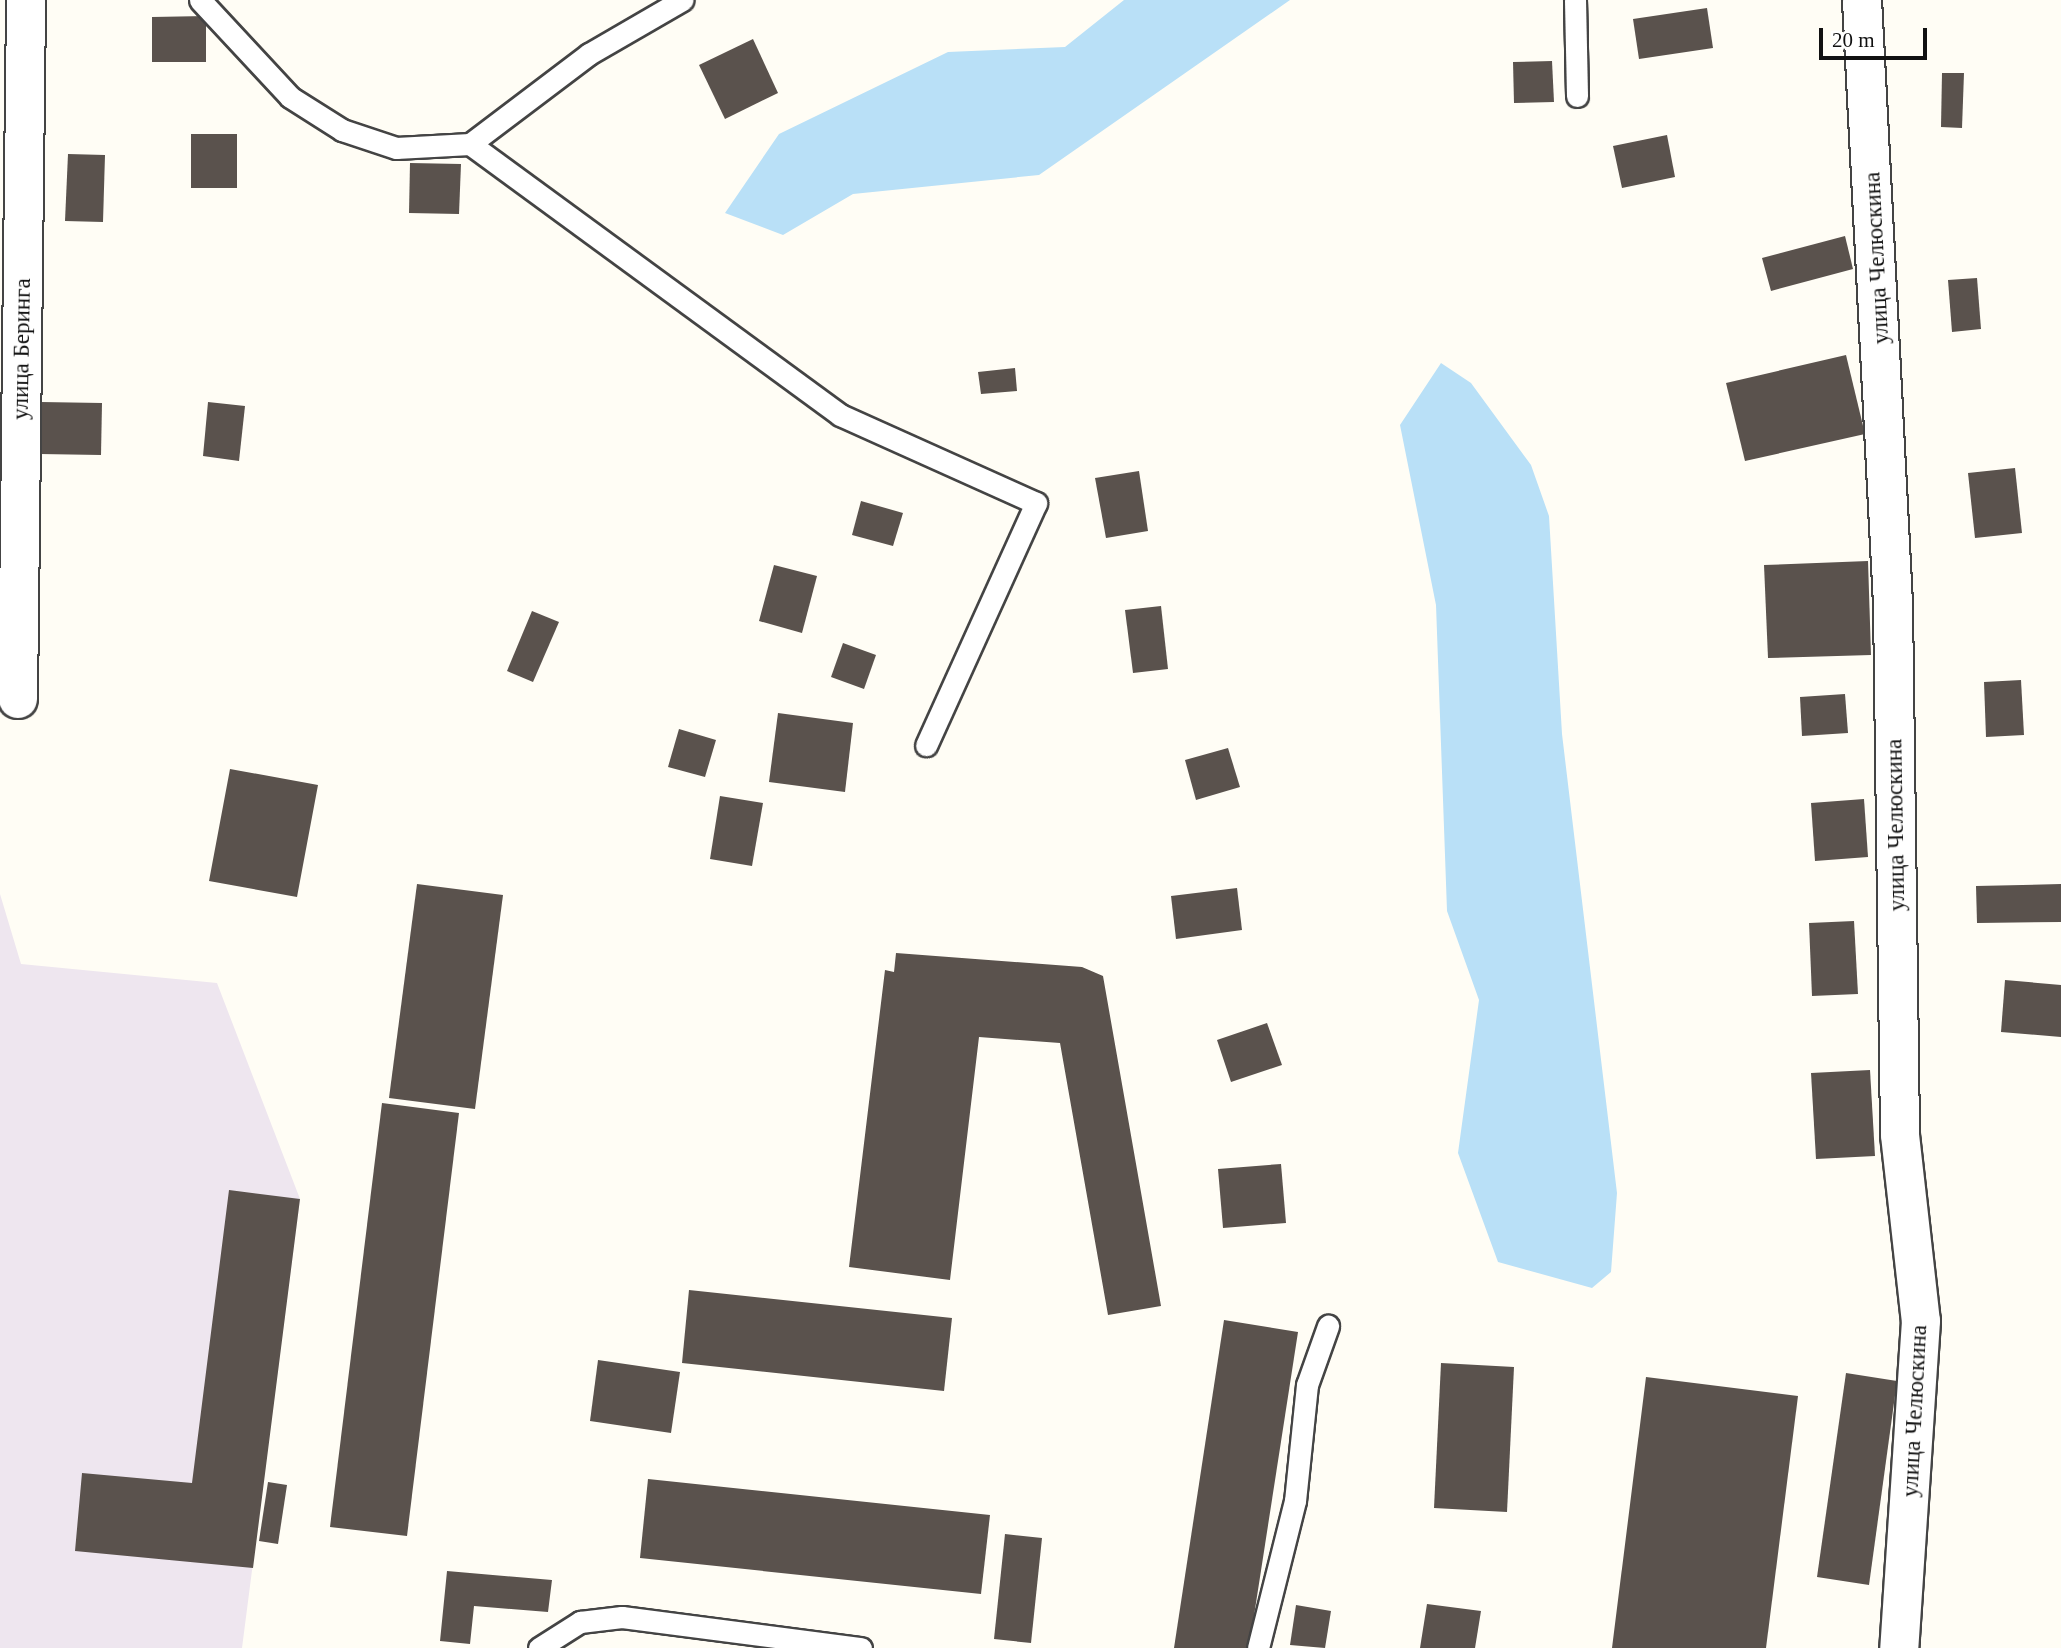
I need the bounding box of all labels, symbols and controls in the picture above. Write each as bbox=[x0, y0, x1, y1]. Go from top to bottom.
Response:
scale bar bbox=[1823, 14, 1932, 58]
text: 20 m bbox=[1832, 28, 1875, 52]
street label: улица Челюскина bbox=[1859, 171, 1895, 345]
street label: улица Беринга bbox=[7, 278, 37, 420]
street label: улица Челюскина bbox=[1881, 738, 1911, 912]
street label: улица Челюскина bbox=[1897, 1324, 1933, 1498]

